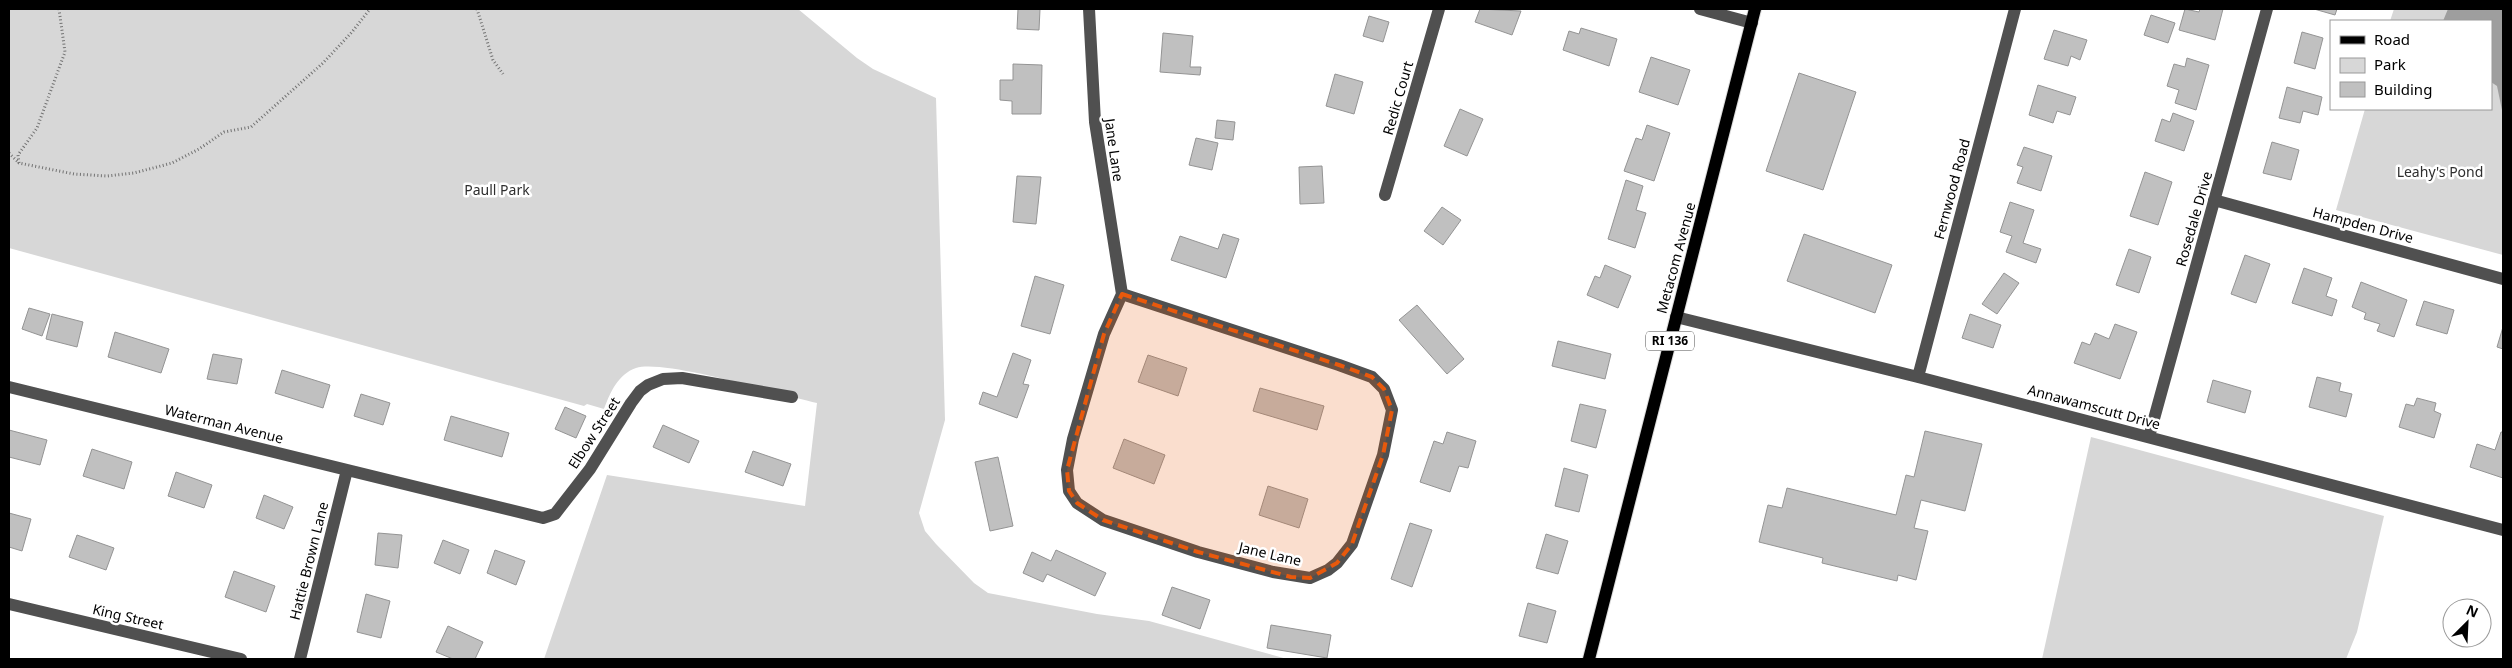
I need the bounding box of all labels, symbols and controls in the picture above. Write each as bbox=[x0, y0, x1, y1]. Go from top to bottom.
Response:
legend bbox=[2330, 20, 2492, 110]
text: Road bbox=[2374, 29, 2410, 49]
text: Park bbox=[2374, 54, 2406, 74]
street label: Redic Court bbox=[1378, 59, 1417, 137]
text: Building bbox=[2374, 79, 2432, 99]
street label: Jane Lane bbox=[1100, 115, 1128, 183]
street label: Fernwood Road bbox=[1929, 136, 1974, 241]
park label: Leahy's Pond bbox=[2397, 162, 2483, 181]
street label: Rosedale Drive bbox=[2171, 169, 2216, 269]
park label: Paull Park bbox=[464, 180, 530, 199]
street label: Metacom Avenue bbox=[1652, 200, 1700, 316]
street label: Hampden Drive bbox=[2311, 202, 2416, 247]
road number: RI 136 bbox=[1646, 332, 1694, 351]
street label: Annawamscutt Drive bbox=[2026, 380, 2163, 433]
street label: Elbow Street bbox=[563, 393, 624, 472]
street label: Waterman Avenue bbox=[163, 400, 286, 447]
street label: Hattie Brown Lane bbox=[285, 500, 332, 622]
street label: Jane Lane bbox=[1235, 537, 1303, 570]
north arrow bbox=[2442, 598, 2492, 648]
street label: King Street bbox=[91, 599, 165, 634]
text: N bbox=[2463, 600, 2482, 622]

